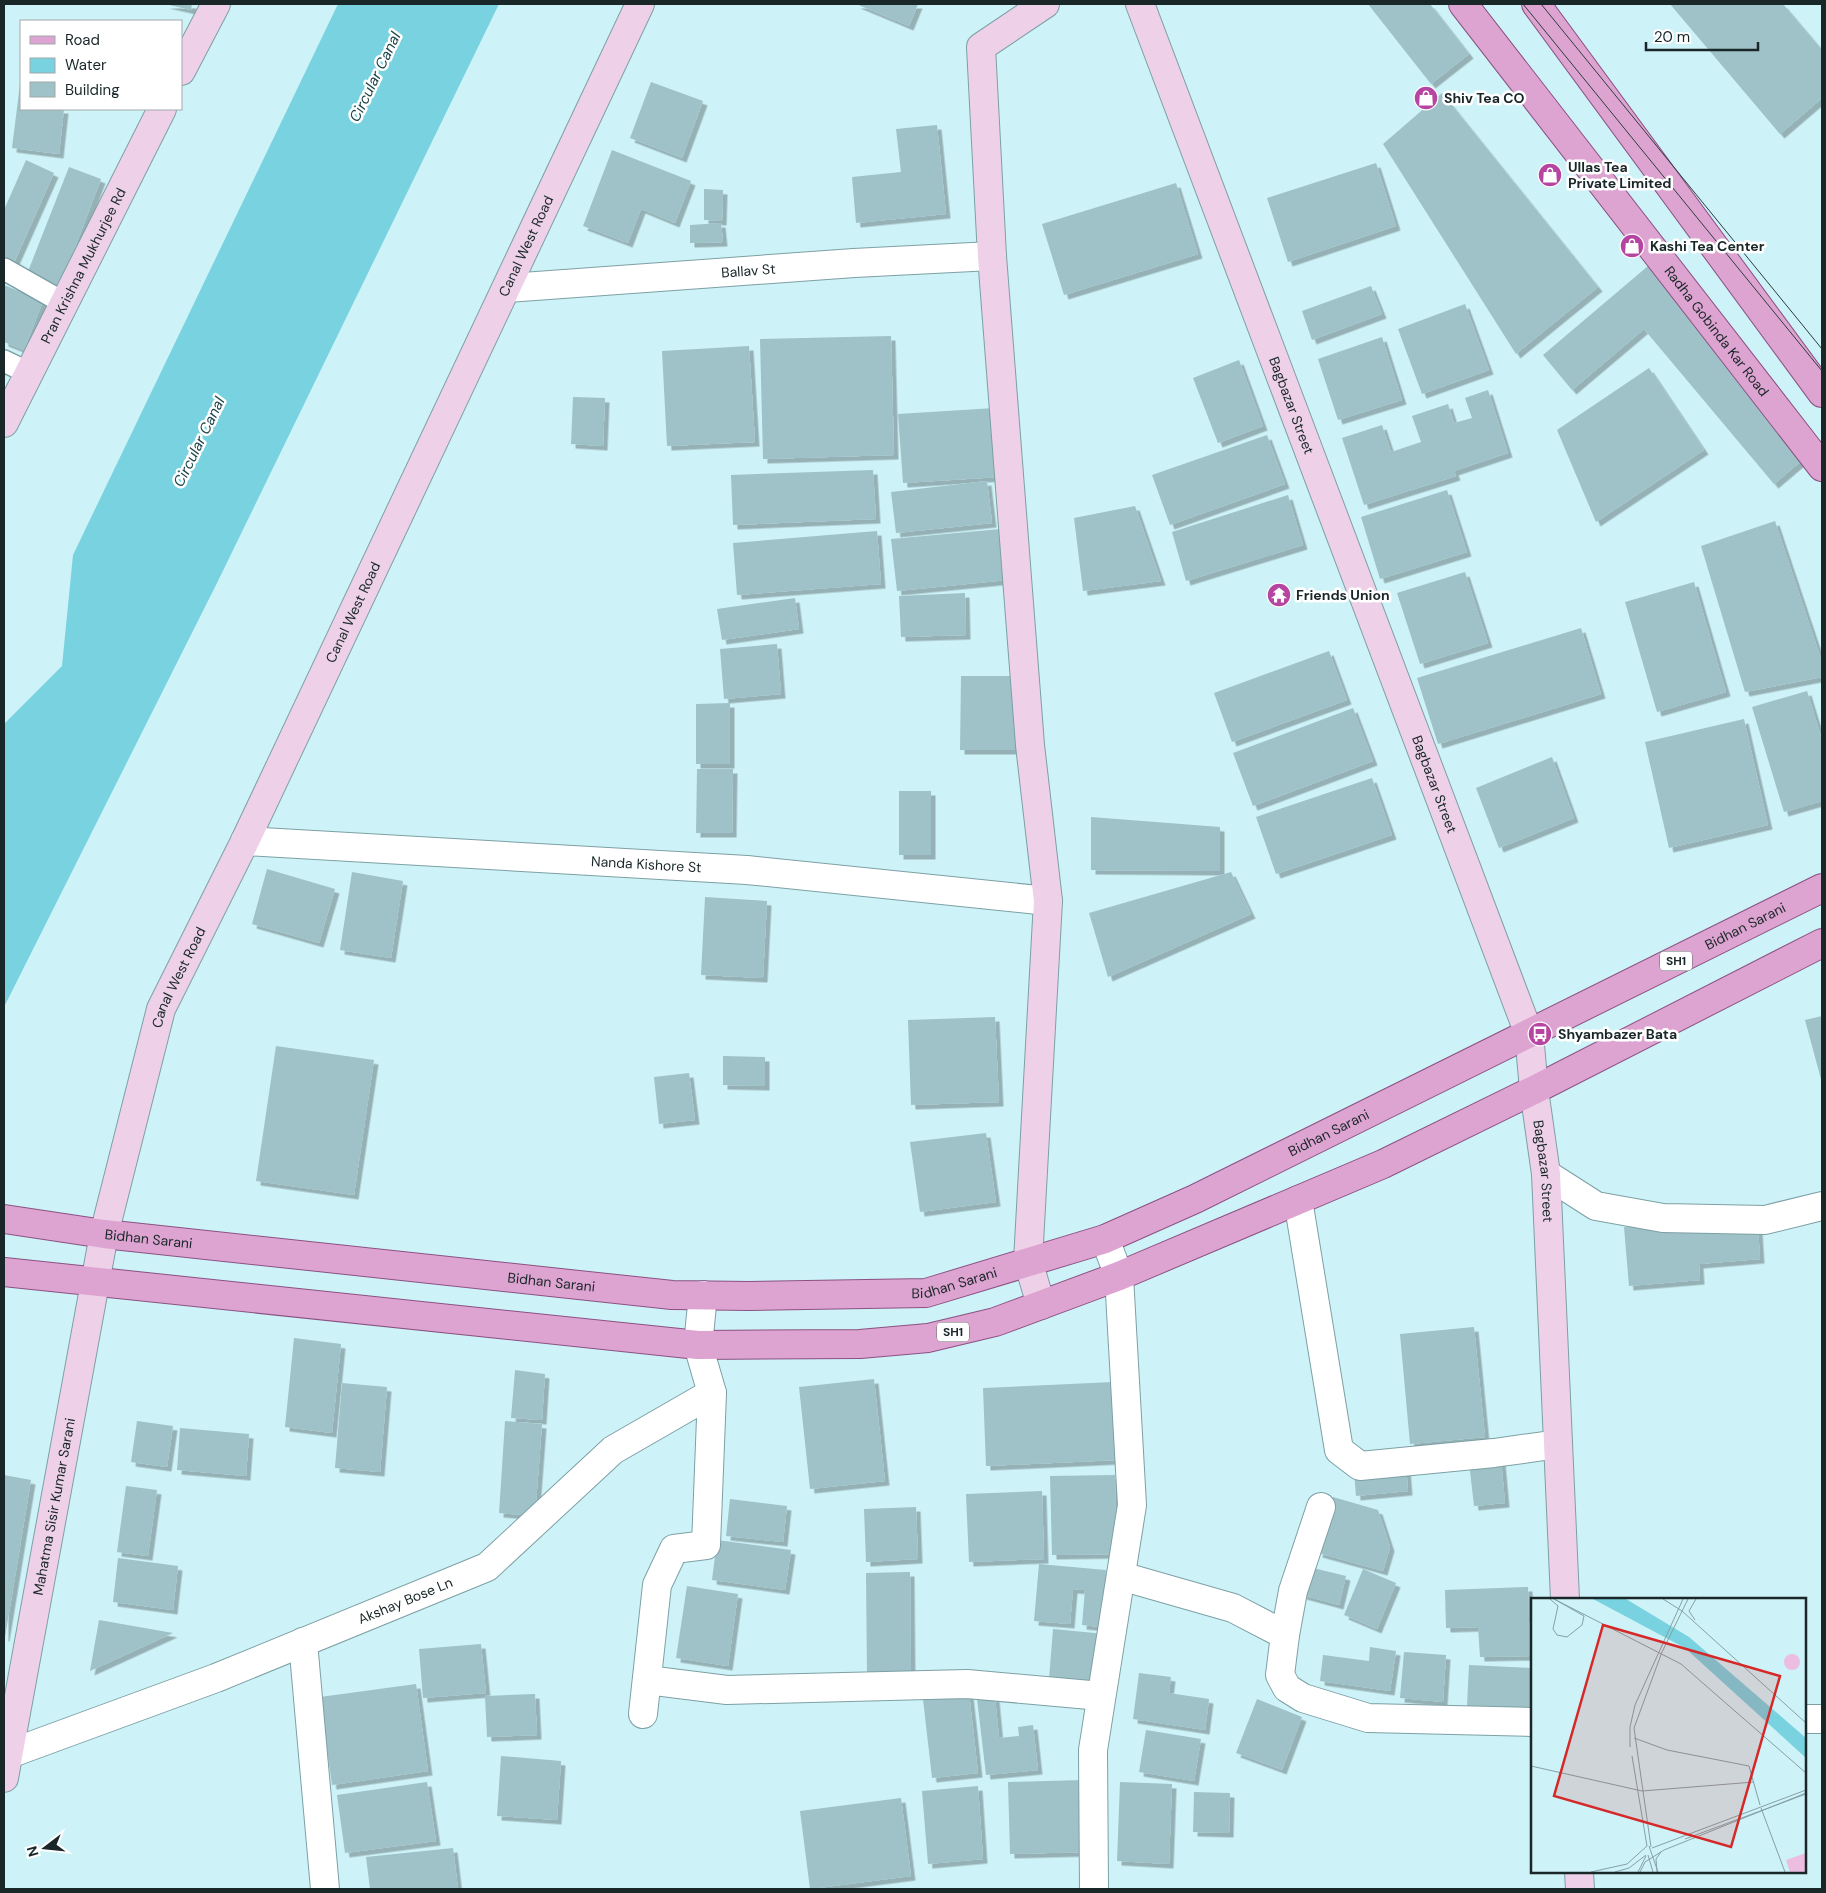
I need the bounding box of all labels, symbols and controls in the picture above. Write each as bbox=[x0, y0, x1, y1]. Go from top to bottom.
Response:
legend bbox=[20, 20, 182, 110]
scale bar bbox=[1646, 20, 1758, 52]
text: 20 m bbox=[1654, 27, 1690, 47]
water label: Circular Canal bbox=[345, 28, 406, 125]
text: Road bbox=[65, 30, 100, 50]
text: Water bbox=[65, 55, 107, 75]
text: Building bbox=[65, 80, 120, 100]
shop icon: Shiv Tea CO bbox=[1413, 85, 1439, 111]
place label: Shiv Tea CO bbox=[1444, 89, 1524, 107]
place label: Ullas Tea Private Limited bbox=[1568, 158, 1672, 192]
shop icon: Ullas Tea Private Limited bbox=[1537, 162, 1563, 188]
street label: Pran Krishna Mukhurjee Rd bbox=[36, 185, 130, 347]
street label: Canal West Road bbox=[494, 193, 557, 299]
shop icon: Kashi Tea Center bbox=[1619, 233, 1645, 259]
place label: Kashi Tea Center bbox=[1650, 237, 1765, 255]
street label: Ballav St bbox=[721, 260, 776, 282]
street label: Radha Gobinda Kar Road bbox=[1660, 262, 1773, 400]
street label: Bagbazar Street bbox=[1265, 354, 1318, 457]
water label: Circular Canal bbox=[169, 393, 230, 490]
street label: Canal West Road bbox=[321, 559, 384, 666]
temple icon: Friends Union bbox=[1266, 582, 1292, 608]
place label: Friends Union bbox=[1296, 586, 1390, 604]
street label: Bagbazar Street bbox=[1408, 733, 1461, 836]
street label: Nanda Kishore St bbox=[591, 852, 702, 876]
street label: Bidhan Sarani bbox=[1702, 898, 1789, 954]
street label: Canal West Road bbox=[148, 924, 210, 1030]
road number: SH1 bbox=[1660, 951, 1692, 970]
bus stop icon: Shyambazer Bata bbox=[1527, 1021, 1553, 1047]
place label: Shyambazer Bata bbox=[1558, 1025, 1677, 1043]
street label: Bidhan Sarani bbox=[1285, 1105, 1372, 1160]
street label: Bagbazar Street bbox=[1529, 1119, 1557, 1223]
street label: Bidhan Sarani bbox=[104, 1225, 193, 1252]
street label: Bidhan Sarani bbox=[911, 1263, 999, 1302]
street label: Bidhan Sarani bbox=[507, 1268, 596, 1296]
road number: SH1 bbox=[937, 1322, 969, 1341]
street label: Mahatma Sisir Kumar Sarani bbox=[29, 1416, 79, 1597]
street label: Akshay Bose Ln bbox=[355, 1573, 455, 1628]
inset map bbox=[1531, 1598, 1806, 1873]
north arrow bbox=[20, 1823, 70, 1873]
text: N bbox=[22, 1844, 43, 1859]

